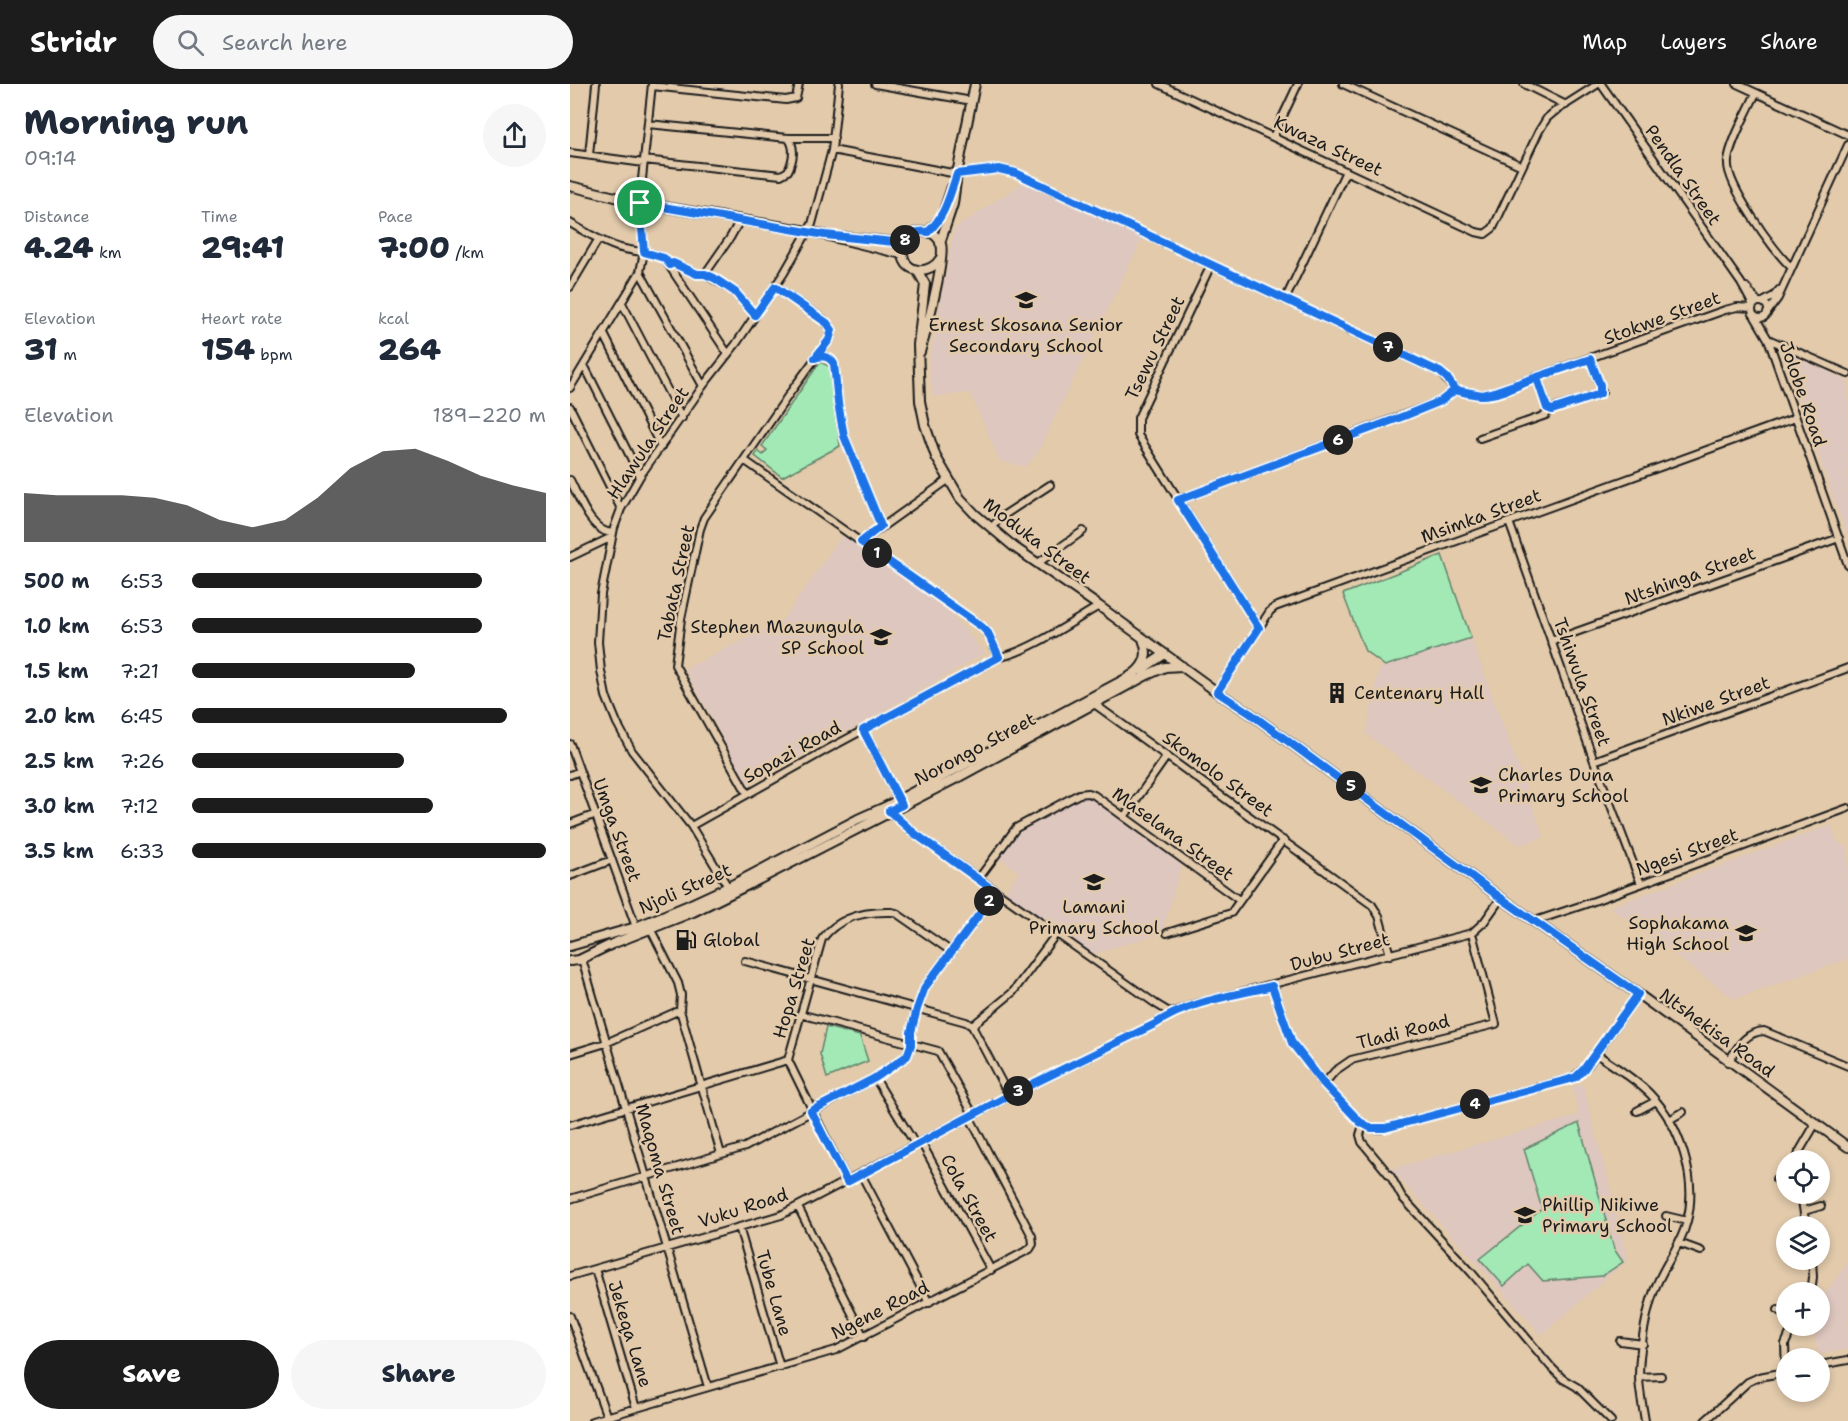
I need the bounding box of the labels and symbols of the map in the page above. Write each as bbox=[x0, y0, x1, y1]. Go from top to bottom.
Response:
street label: Kwaza Street bbox=[1270, 110, 1387, 182]
street label: Pendla Street bbox=[1639, 120, 1727, 230]
pin bbox=[614, 177, 665, 228]
pin: 8 bbox=[890, 225, 920, 255]
street label: Stokwe Street bbox=[1600, 286, 1724, 350]
school or university icon: Ernest Skosana Senior Secondary School bbox=[1014, 288, 1038, 312]
street label: Tsewu Street bbox=[1120, 292, 1191, 404]
place label: Ernest Skosana Senior Secondary School bbox=[929, 313, 1123, 358]
pin: 7 bbox=[1373, 332, 1403, 362]
street label: Jolobe Road bbox=[1774, 338, 1832, 450]
street label: Hlawula Street bbox=[601, 382, 695, 504]
pin: 6 bbox=[1323, 425, 1353, 455]
street label: Msimka Street bbox=[1418, 483, 1545, 549]
street label: Moduka Street bbox=[978, 492, 1096, 590]
street label: Tabata Street bbox=[652, 522, 700, 644]
pin: 1 bbox=[862, 538, 892, 568]
street label: Ntshinga Street bbox=[1621, 541, 1759, 611]
street label: Tshiwula Street bbox=[1548, 614, 1616, 750]
place label: Stephen Mazungula SP School bbox=[691, 615, 865, 660]
school or university icon: Stephen Mazungula SP School bbox=[869, 625, 893, 649]
street label: Nkiwe Street bbox=[1659, 670, 1773, 732]
building icon: Centenary Hall bbox=[1325, 681, 1349, 705]
place label: Centenary Hall bbox=[1354, 681, 1485, 705]
street label: Norongo Street bbox=[910, 707, 1040, 791]
street label: Sopazi Road bbox=[739, 715, 845, 789]
street label: Skomolo Street bbox=[1158, 726, 1278, 822]
place label: Charles Duna Primary School bbox=[1498, 763, 1629, 808]
pin: 5 bbox=[1336, 771, 1366, 801]
school or university icon: Charles Duna Primary School bbox=[1469, 773, 1493, 797]
street label: Umga Street bbox=[587, 775, 647, 885]
street label: Maselana Street bbox=[1107, 782, 1239, 886]
street label: Ngesi Street bbox=[1633, 822, 1742, 882]
street label: Njoli Street bbox=[635, 858, 735, 920]
school or university icon: Lamani Primary School bbox=[1082, 870, 1106, 894]
pin: 2 bbox=[974, 886, 1004, 916]
place label: Lamani Primary School bbox=[1029, 895, 1160, 940]
place label: Sophakama High School bbox=[1626, 911, 1730, 956]
school or university icon: Sophakama High School bbox=[1734, 921, 1758, 945]
street label: Dubu Street bbox=[1287, 927, 1393, 977]
fuel station icon: Global bbox=[674, 928, 698, 952]
place label: Global bbox=[703, 928, 760, 952]
street label: Hopa Street bbox=[767, 934, 821, 1041]
street label: Ntshekisa Road bbox=[1655, 983, 1779, 1083]
street label: Tladi Road bbox=[1354, 1009, 1452, 1055]
pin: 3 bbox=[1003, 1076, 1033, 1106]
pin: 4 bbox=[1460, 1089, 1490, 1119]
street label: Maqoma Street bbox=[630, 1101, 690, 1238]
street label: Cola Street bbox=[935, 1150, 1003, 1246]
street label: Vuku Road bbox=[695, 1182, 791, 1234]
place label: Phillip Nikiwe Primary School bbox=[1542, 1193, 1673, 1238]
school or university icon: Phillip Nikiwe Primary School bbox=[1513, 1203, 1537, 1227]
street label: Tube Lane bbox=[750, 1247, 798, 1339]
street label: Ngene Road bbox=[827, 1275, 933, 1345]
street label: Jekeqa Lane bbox=[602, 1278, 658, 1390]

